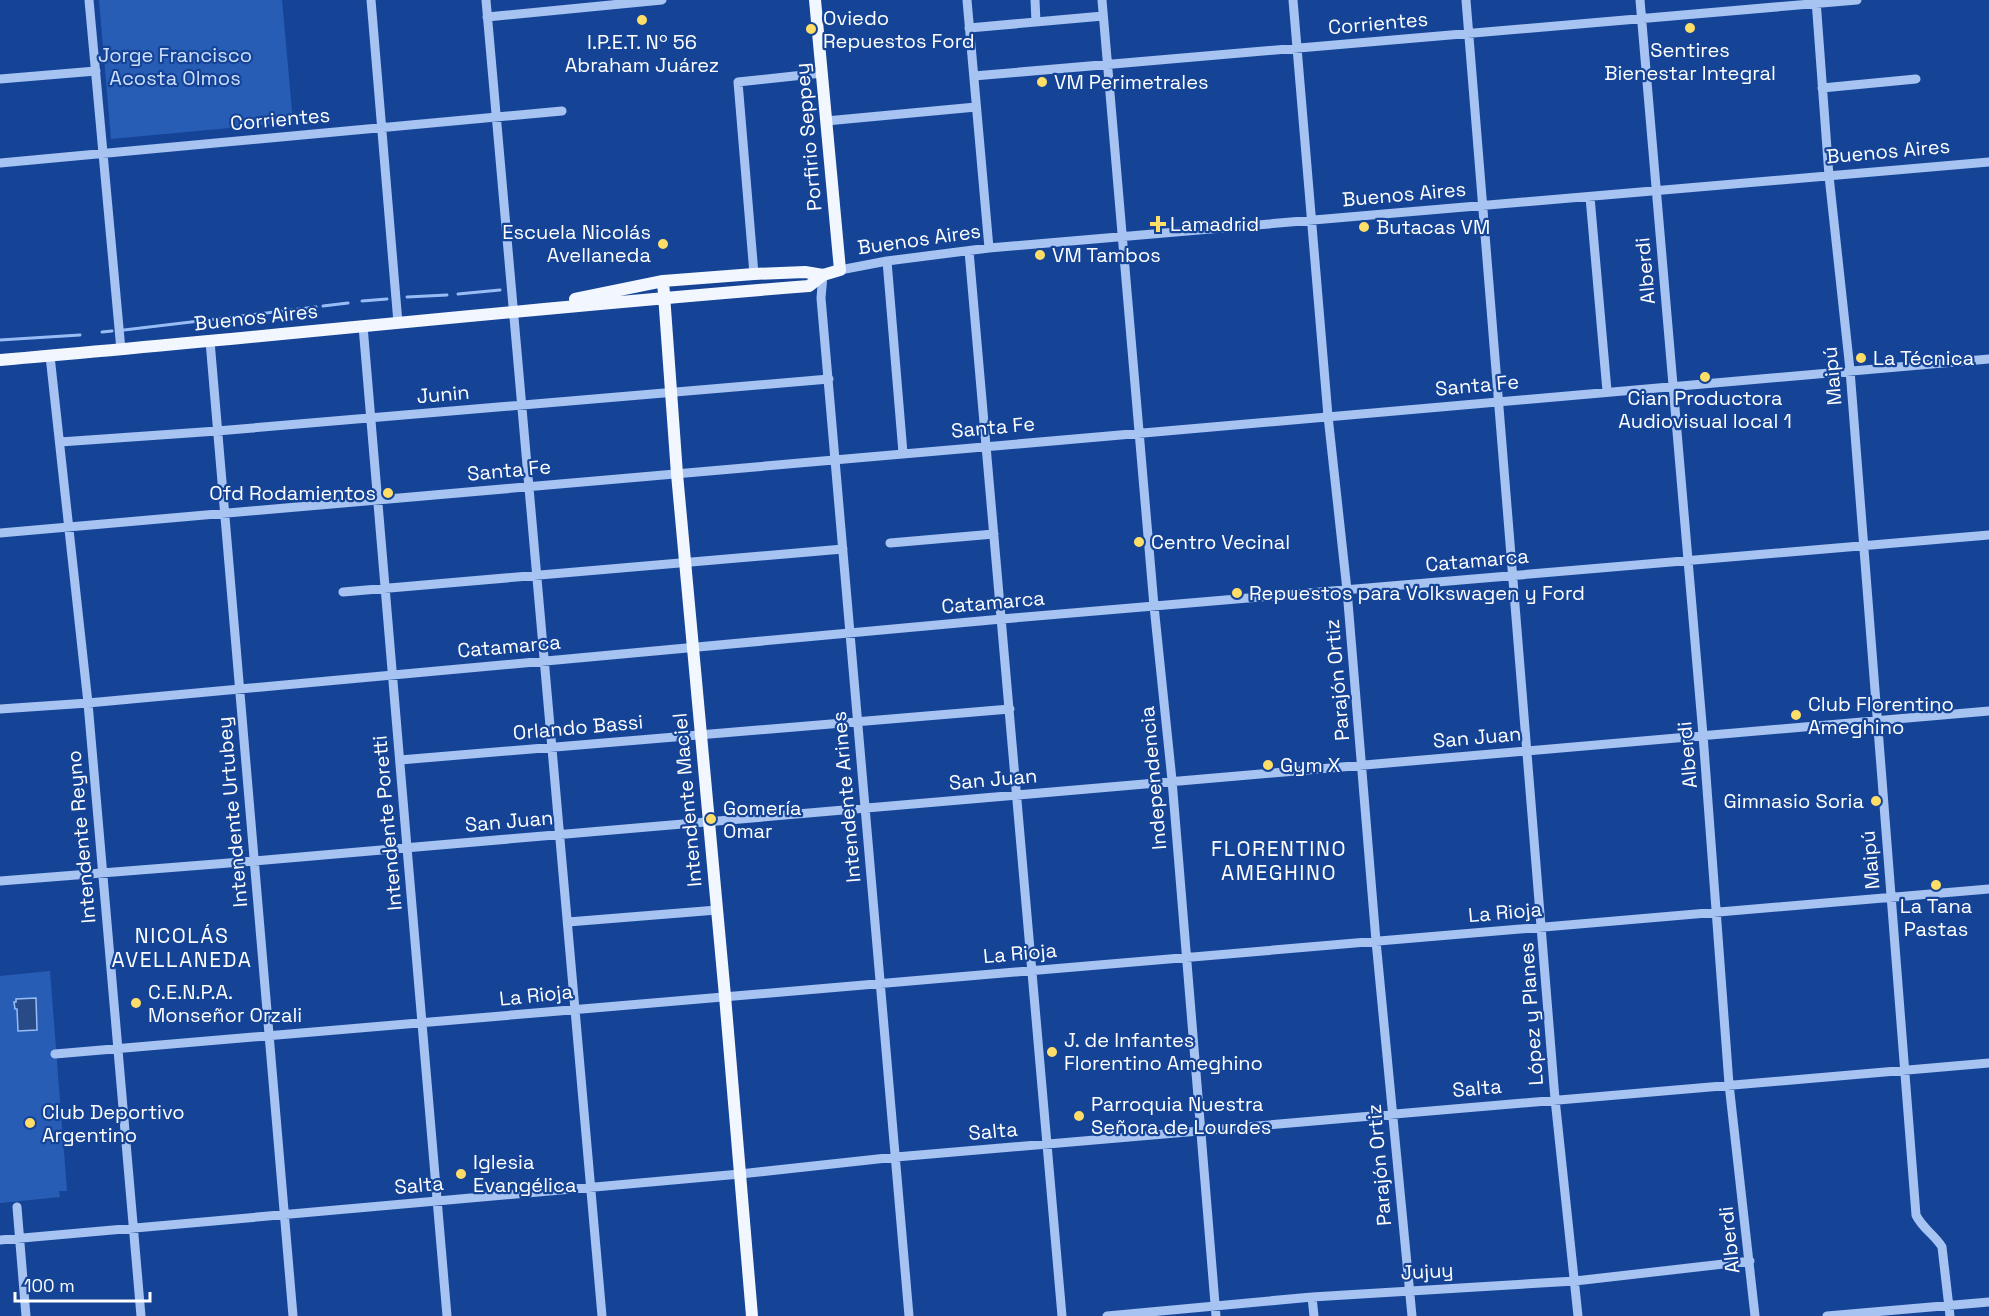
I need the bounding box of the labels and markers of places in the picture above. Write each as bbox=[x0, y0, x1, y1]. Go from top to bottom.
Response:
place label: Oviedo Repuestos Ford bbox=[823, 5, 975, 54]
marker: I.P.E.T. Nº 56 Abraham Juárez bbox=[635, 13, 649, 27]
marker: Sentires Bienestar Integral bbox=[1683, 21, 1697, 35]
marker: Oviedo Repuestos Ford bbox=[804, 22, 818, 36]
place label: I.P.E.T. Nº 56 Abraham Juárez bbox=[565, 29, 719, 78]
place label: Sentires Bienestar Integral bbox=[1604, 37, 1776, 86]
place label: VM Perimetrales bbox=[1054, 69, 1209, 95]
marker: VM Perimetrales bbox=[1035, 75, 1049, 89]
place label: Lamadrid bbox=[1170, 211, 1259, 237]
place label: Butacas VM bbox=[1376, 214, 1490, 240]
marker: Lamadrid bbox=[1151, 217, 1165, 231]
place label: Escuela Nicolás Avellaneda bbox=[502, 219, 651, 268]
marker: Butacas VM bbox=[1357, 220, 1371, 234]
marker: Escuela Nicolás Avellaneda bbox=[656, 237, 670, 251]
place label: VM Tambos bbox=[1052, 242, 1161, 268]
marker: VM Tambos bbox=[1033, 248, 1047, 262]
place label: La Técnica bbox=[1873, 345, 1974, 371]
marker: La Técnica bbox=[1854, 351, 1868, 365]
marker: Cian Productora Audiovisual local 1 bbox=[1698, 370, 1712, 384]
place label: Cian Productora Audiovisual local 1 bbox=[1618, 385, 1792, 434]
place label: Ofd Rodamientos bbox=[209, 480, 376, 506]
marker: Ofd Rodamientos bbox=[381, 486, 395, 500]
place label: Centro Vecinal bbox=[1151, 529, 1290, 555]
marker: Centro Vecinal bbox=[1132, 535, 1146, 549]
place label: Repuestos para Volkswagen y Ford bbox=[1249, 580, 1585, 606]
marker: Repuestos para Volkswagen y Ford bbox=[1230, 586, 1244, 600]
place label: Club Florentino Ameghino bbox=[1808, 691, 1954, 740]
marker: Club Florentino Ameghino bbox=[1789, 708, 1803, 722]
place label: Gym X bbox=[1280, 752, 1341, 778]
marker: Gym X bbox=[1261, 758, 1275, 772]
place label: Gimnasio Soria bbox=[1724, 788, 1864, 814]
marker: Gimnasio Soria bbox=[1869, 794, 1883, 808]
place label: Gomería Omar bbox=[723, 795, 802, 844]
marker: Gomería Omar bbox=[704, 812, 718, 826]
marker: La Tana Pastas bbox=[1929, 878, 1943, 892]
place label: La Tana Pastas bbox=[1900, 893, 1972, 942]
place label: C.E.N.P.A. Monseñor Orzali bbox=[148, 979, 302, 1028]
marker: C.E.N.P.A. Monseñor Orzali bbox=[129, 996, 143, 1010]
place label: J. de Infantes Florentino Ameghino bbox=[1064, 1027, 1263, 1076]
marker: J. de Infantes Florentino Ameghino bbox=[1045, 1045, 1059, 1059]
place label: Parroquia Nuestra Señora de Lourdes bbox=[1091, 1091, 1271, 1140]
place label: Club Deportivo Argentino bbox=[42, 1099, 185, 1148]
marker: Parroquia Nuestra Señora de Lourdes bbox=[1072, 1109, 1086, 1123]
marker: Club Deportivo Argentino bbox=[23, 1116, 37, 1130]
place label: Iglesia Evangélica bbox=[473, 1149, 576, 1198]
marker: Iglesia Evangélica bbox=[454, 1167, 468, 1181]

